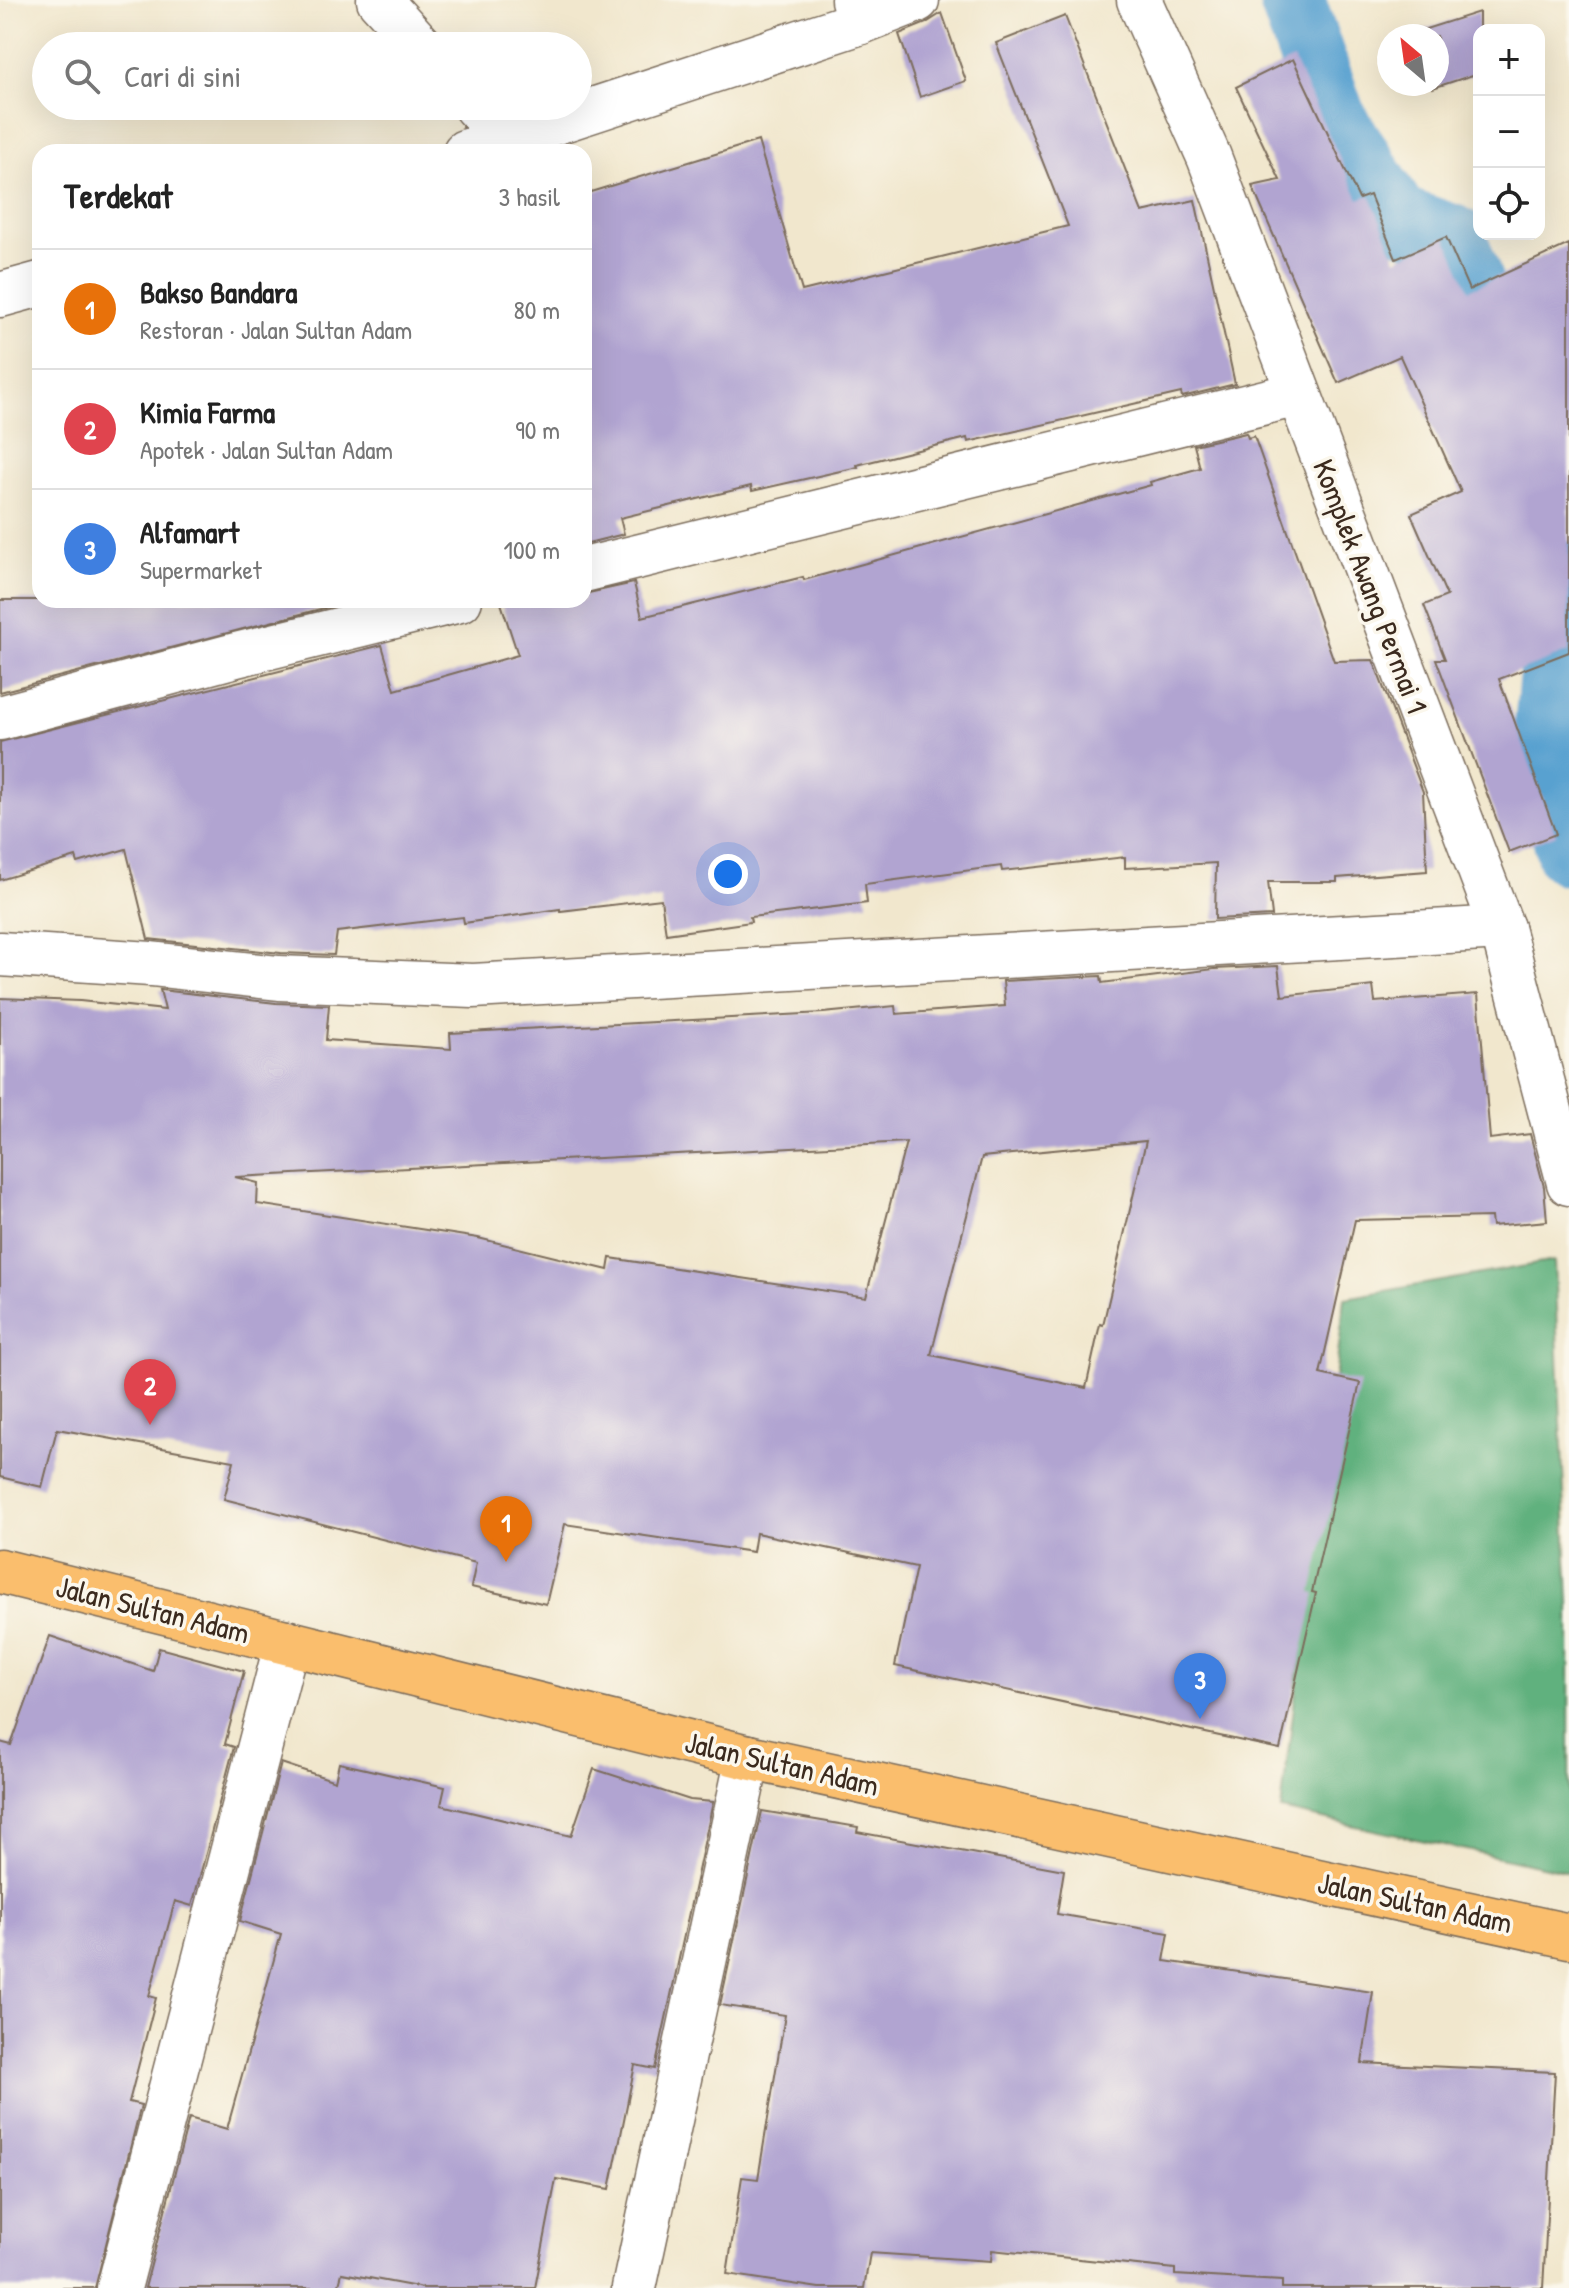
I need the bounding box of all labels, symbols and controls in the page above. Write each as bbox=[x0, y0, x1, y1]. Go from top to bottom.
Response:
north arrow bbox=[1377, 24, 1449, 96]
map controls bbox=[1473, 24, 1545, 240]
button: + bbox=[1473, 24, 1545, 96]
search box bbox=[32, 32, 592, 120]
icon: search bbox=[60, 54, 104, 98]
text: Cari di sini bbox=[124, 56, 241, 96]
button: − bbox=[1473, 96, 1545, 168]
button: locate bbox=[1473, 168, 1545, 240]
text: Terdekat bbox=[64, 173, 172, 219]
text: 3 hasil bbox=[499, 179, 560, 214]
text: Bakso Bandara bbox=[140, 272, 297, 312]
text: 1 bbox=[85, 292, 95, 327]
text: 80 m bbox=[513, 292, 560, 327]
text: Restoran · Jalan Sultan Adam bbox=[140, 312, 412, 347]
text: Kimia Farma bbox=[140, 392, 275, 432]
text: 2 bbox=[84, 412, 96, 447]
text: 90 m bbox=[515, 412, 560, 447]
text: Apotek · Jalan Sultan Adam bbox=[140, 432, 393, 467]
street label: Komplek Awang Permai 1 bbox=[1304, 453, 1438, 719]
text: Alfamart bbox=[140, 512, 239, 552]
text: 3 bbox=[84, 532, 96, 567]
text: 100 m bbox=[504, 532, 560, 567]
text: Supermarket bbox=[140, 552, 262, 587]
your location bbox=[708, 854, 748, 894]
pin: 2 bbox=[124, 1359, 176, 1425]
pin: 1 bbox=[480, 1496, 532, 1562]
street label: Jalan Sultan Adam bbox=[52, 1566, 254, 1652]
pin: 3 bbox=[1174, 1653, 1226, 1719]
street label: Jalan Sultan Adam bbox=[681, 1721, 883, 1805]
street label: Jalan Sultan Adam bbox=[1314, 1862, 1516, 1942]

